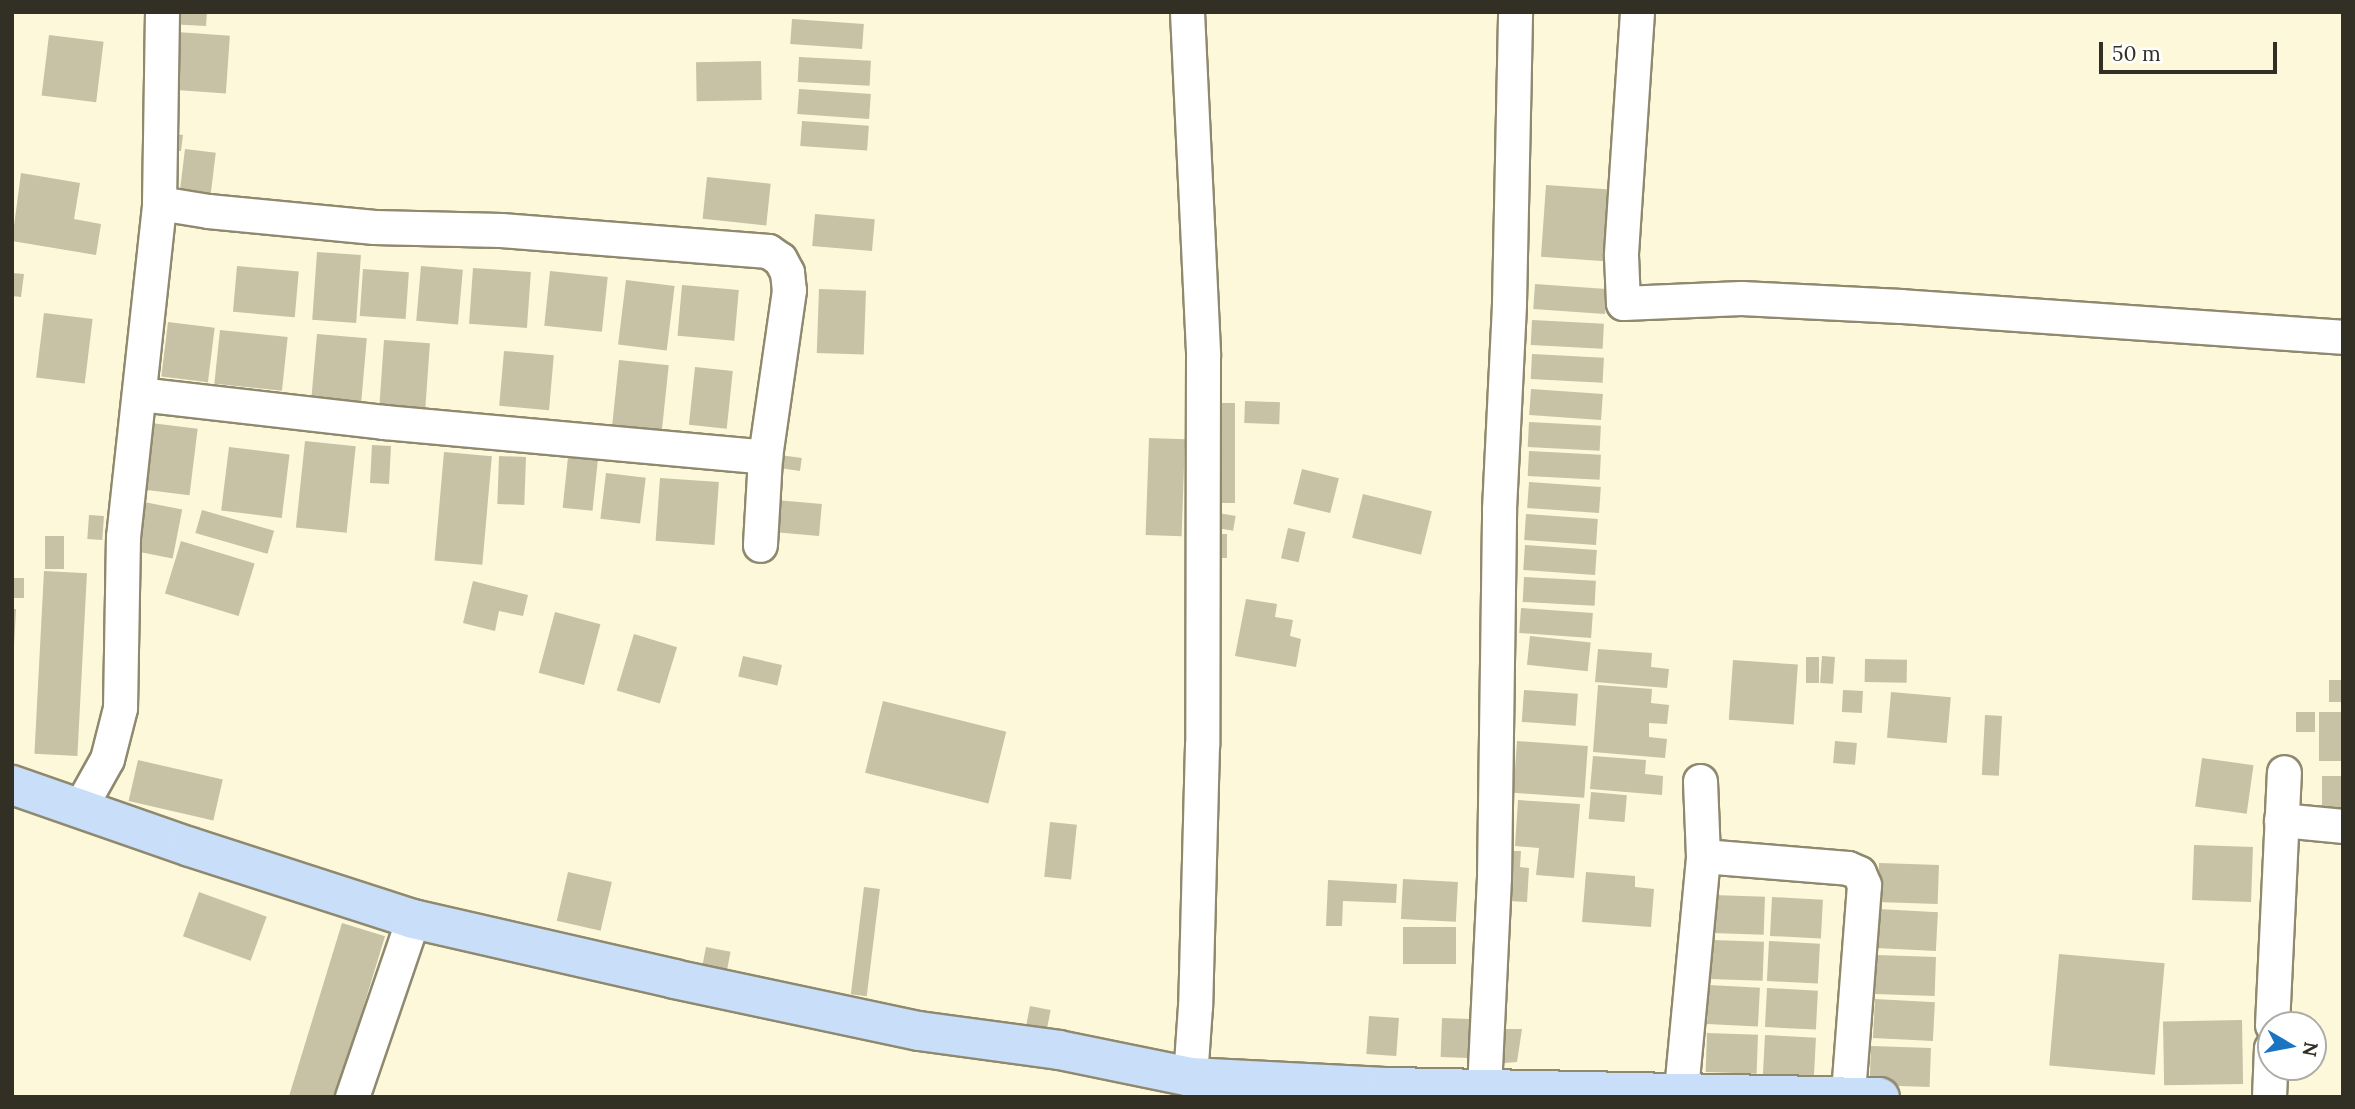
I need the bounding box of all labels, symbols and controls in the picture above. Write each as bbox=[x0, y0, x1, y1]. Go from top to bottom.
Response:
scale bar bbox=[2103, 28, 2282, 72]
text: 50 m bbox=[2112, 40, 2161, 67]
north arrow bbox=[2257, 1011, 2327, 1081]
text: N bbox=[2298, 1040, 2324, 1059]

